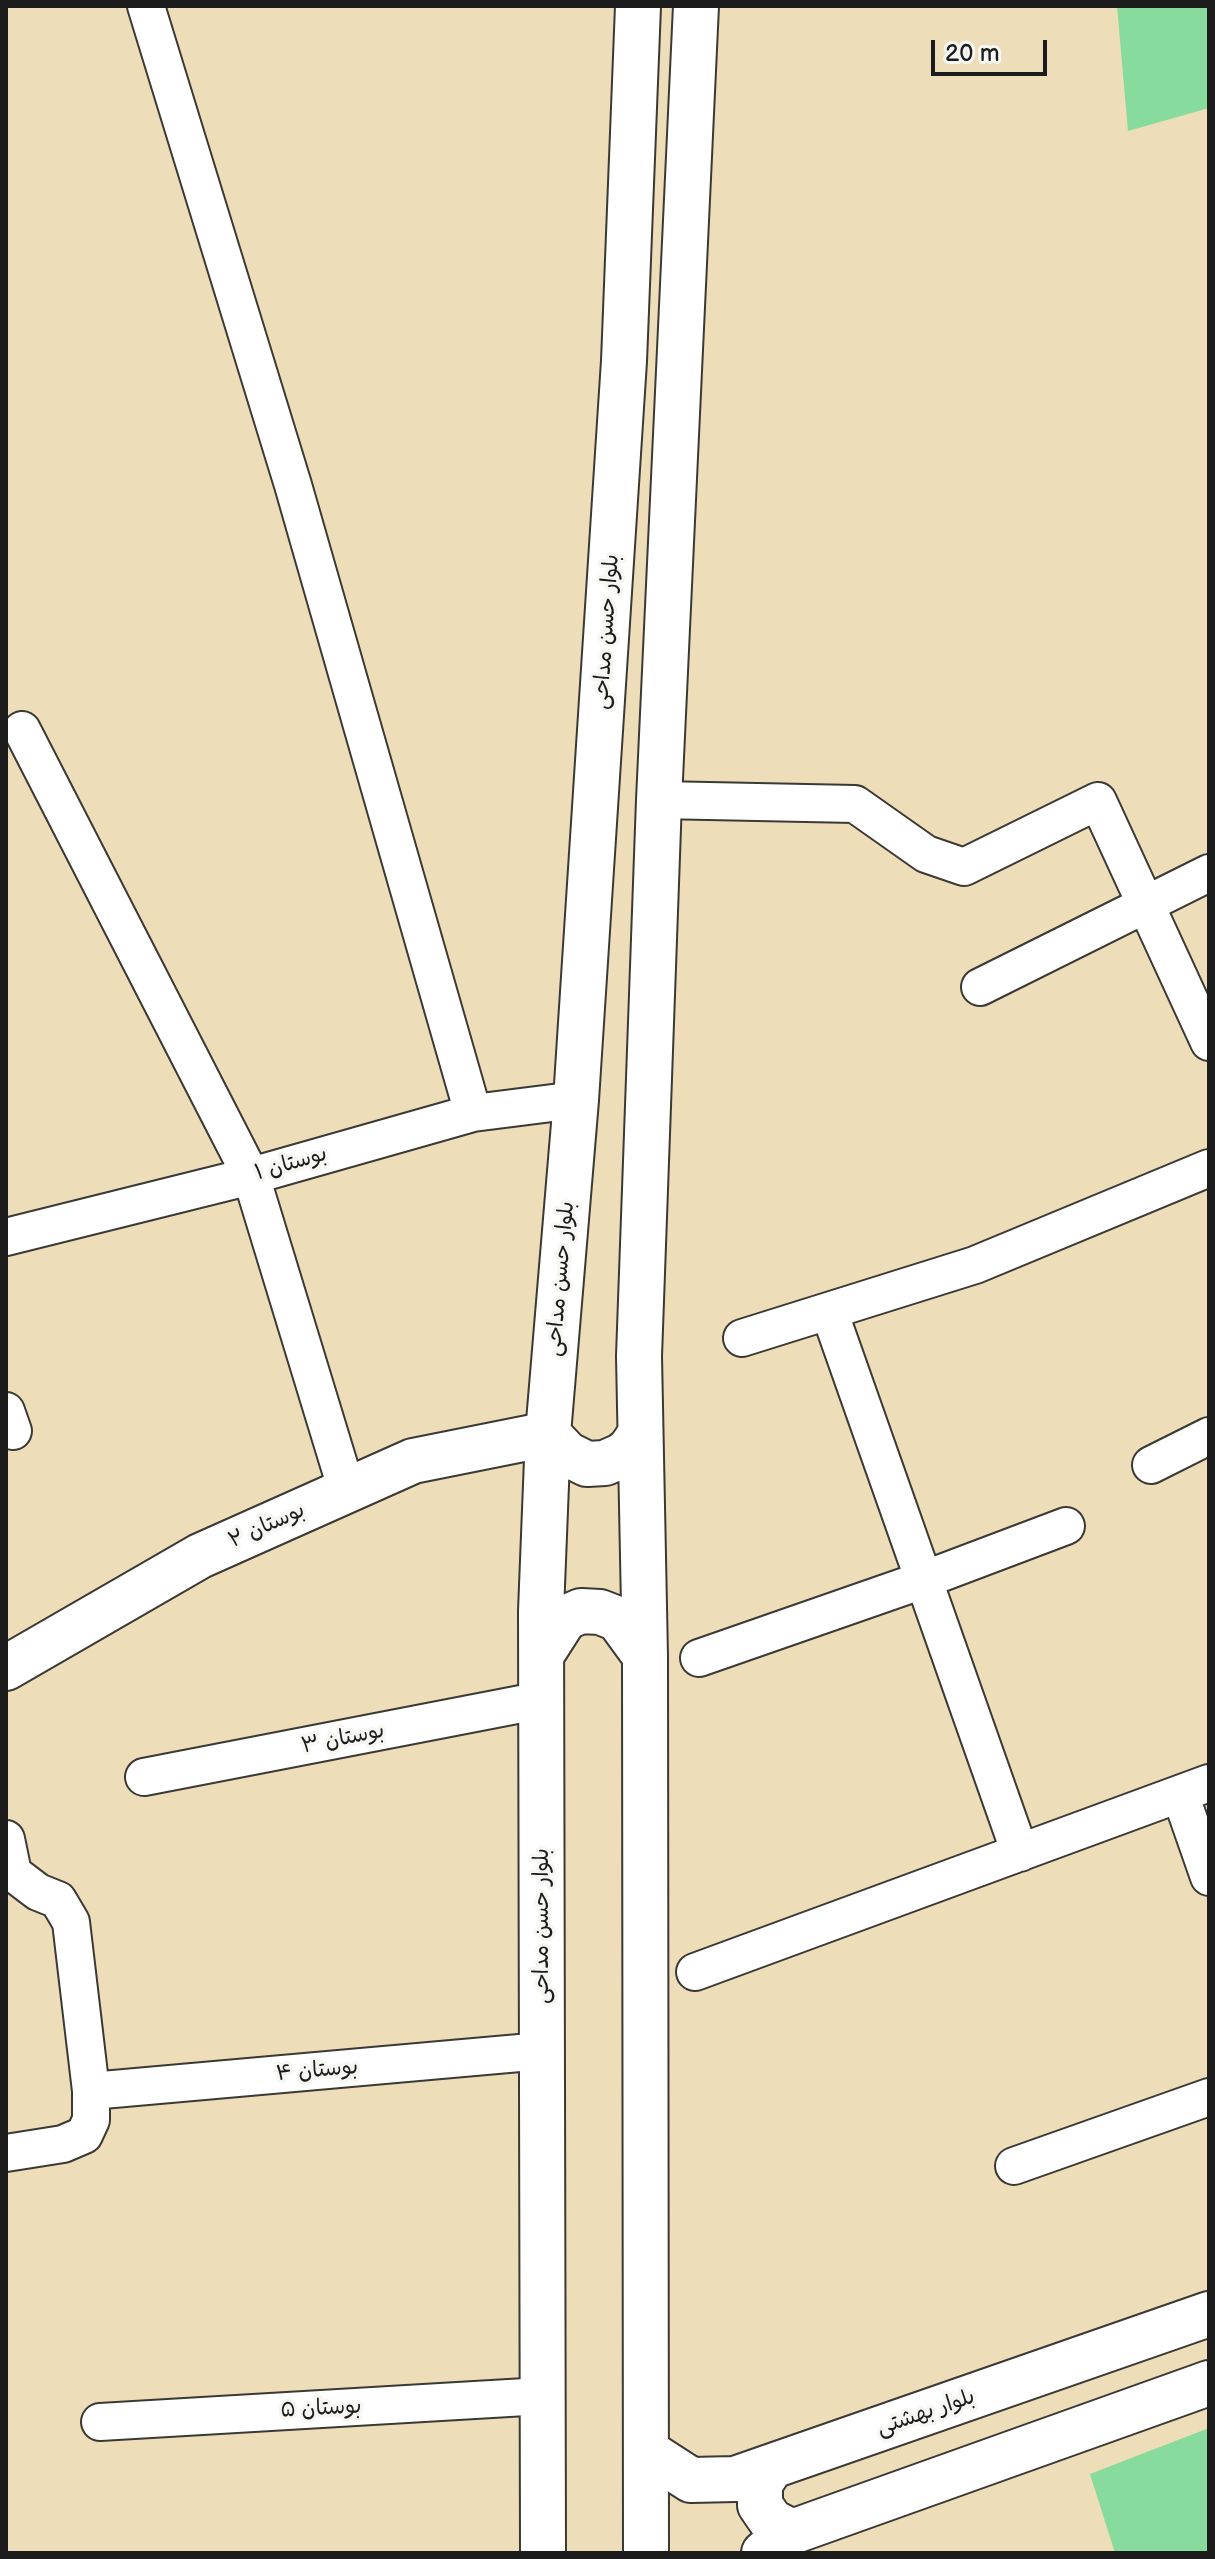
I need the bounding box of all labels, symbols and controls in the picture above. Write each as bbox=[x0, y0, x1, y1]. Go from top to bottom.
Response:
scale bar bbox=[935, 24, 1051, 74]
text: 20 m bbox=[945, 39, 1000, 68]
street label: بلوار حسن مداحی bbox=[588, 553, 626, 711]
street label: بوستان ۱ bbox=[252, 1141, 330, 1187]
street label: بلوار حسن مداحی bbox=[541, 1200, 581, 1358]
street label: بوستان ۲ bbox=[225, 1497, 309, 1555]
street label: بوستان ۳ bbox=[299, 1718, 387, 1760]
street label: بلوار حسن مداحی bbox=[529, 1848, 555, 2004]
street label: بوستان ۴ bbox=[275, 2054, 359, 2088]
street label: بلوار بهشتی bbox=[873, 2384, 979, 2442]
street label: بوستان ۵ bbox=[280, 2394, 362, 2424]

